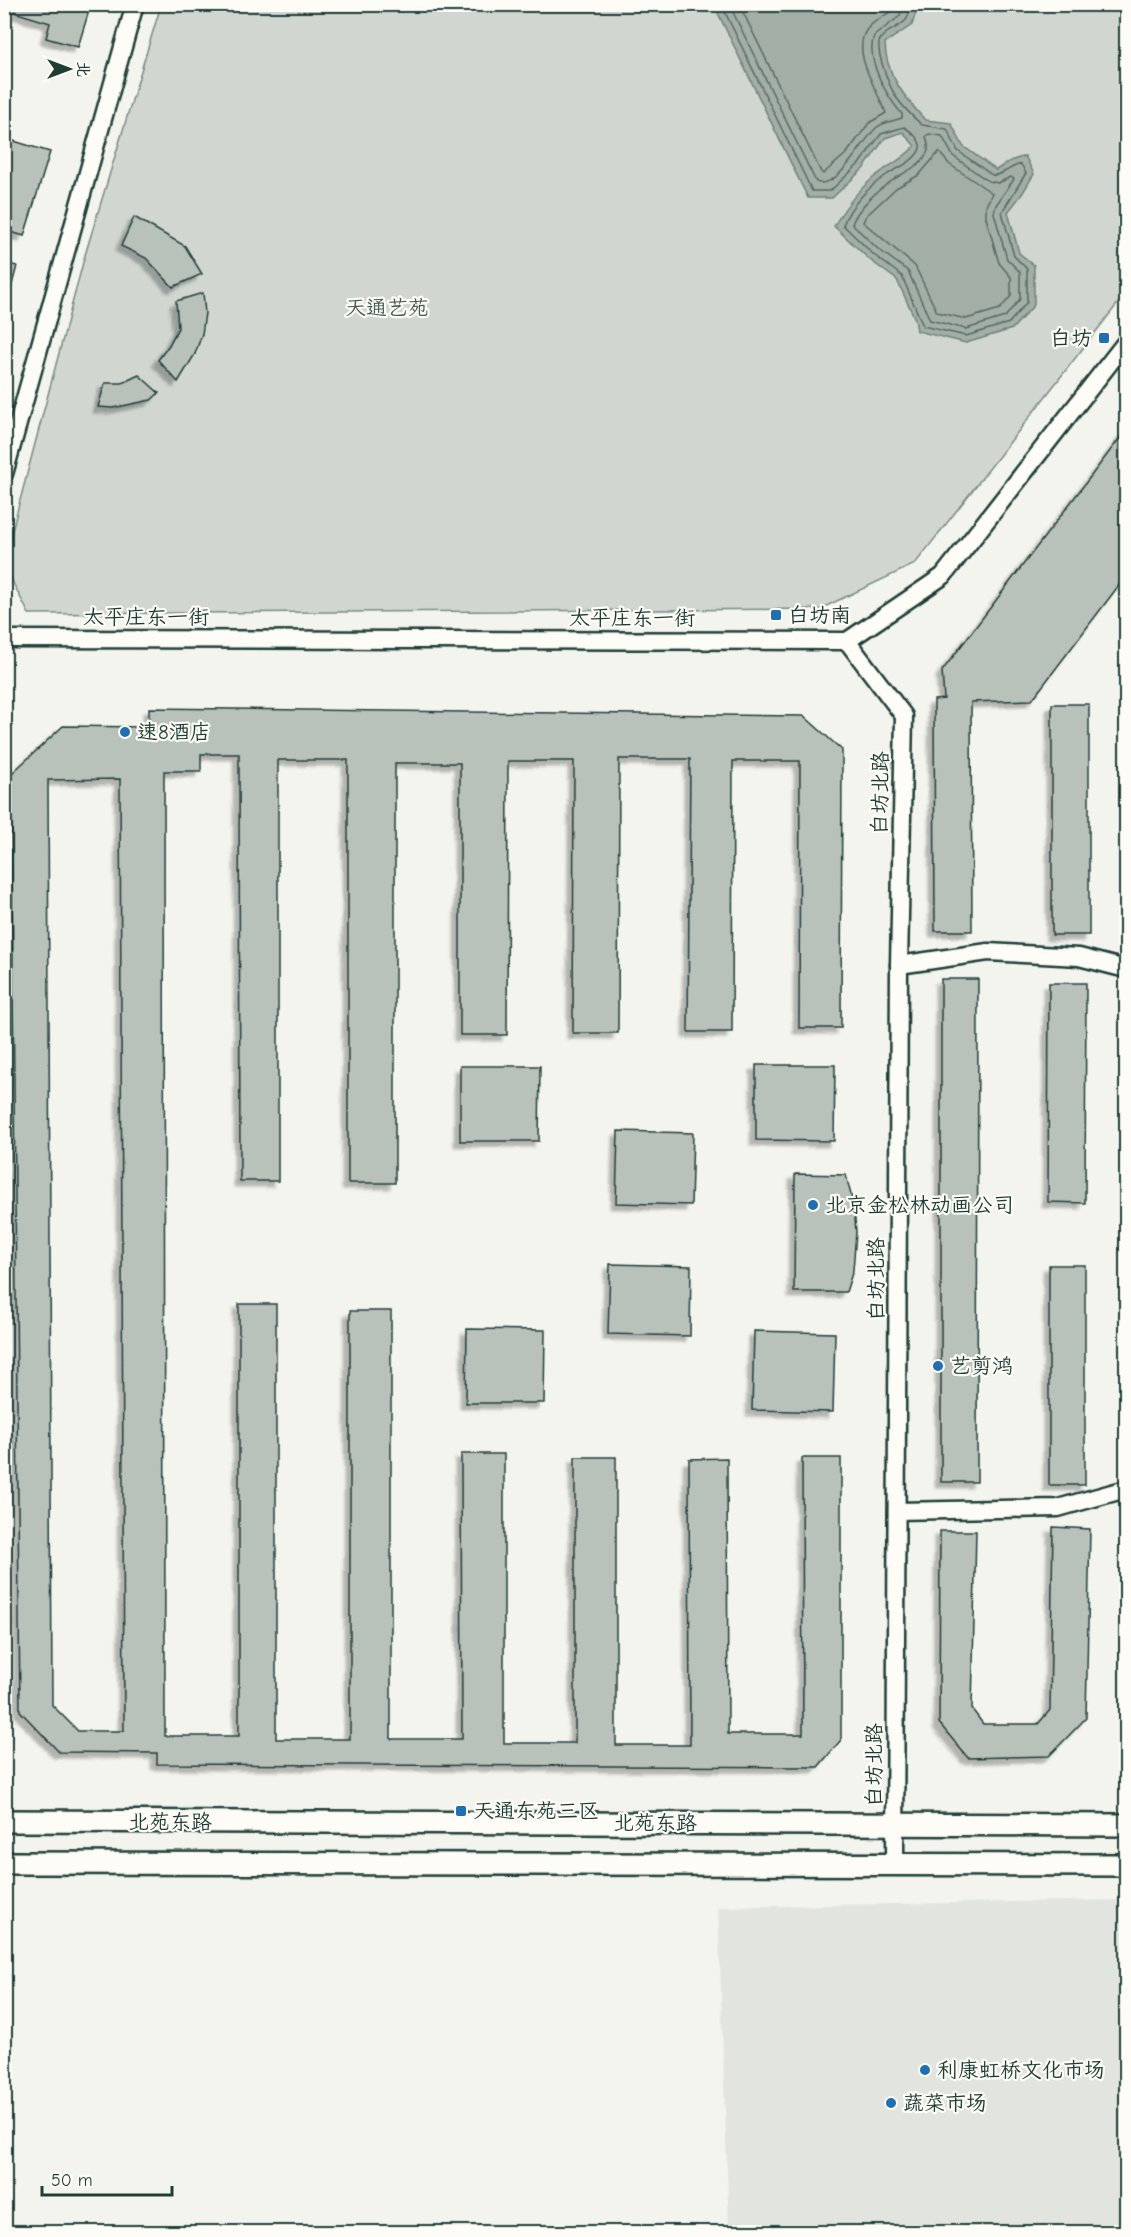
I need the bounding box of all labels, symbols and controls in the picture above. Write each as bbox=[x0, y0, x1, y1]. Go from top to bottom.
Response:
north arrow bbox=[39, 39, 99, 99]
text: 北 bbox=[74, 61, 92, 77]
park label: 天通艺苑 bbox=[345, 296, 429, 320]
place label: 白坊 bbox=[1050, 326, 1092, 350]
marker: 白坊 bbox=[1097, 331, 1111, 345]
place label: 白坊南 bbox=[788, 603, 851, 627]
street label: 太平庄东一街 bbox=[83, 605, 209, 629]
street label: 太平庄东一街 bbox=[569, 606, 695, 630]
marker: 白坊南 bbox=[769, 608, 783, 622]
place label: 速8酒店 bbox=[137, 720, 211, 744]
marker: 速8酒店 bbox=[118, 725, 132, 739]
street label: 白坊北路 bbox=[867, 751, 893, 835]
place label: 北京金松林动画公司 bbox=[825, 1193, 1014, 1217]
marker: 北京金松林动画公司 bbox=[806, 1198, 820, 1212]
street label: 白坊北路 bbox=[864, 1237, 888, 1321]
place label: 艺剪鸿 bbox=[950, 1354, 1013, 1378]
marker: 艺剪鸿 bbox=[931, 1359, 945, 1373]
street label: 白坊北路 bbox=[862, 1723, 886, 1807]
place label: 天通东苑三区 bbox=[473, 1799, 599, 1823]
marker: 天通东苑三区 bbox=[454, 1804, 468, 1818]
street label: 北苑东路 bbox=[128, 1810, 212, 1834]
street label: 北苑东路 bbox=[613, 1811, 697, 1835]
place label: 利康虹桥文化市场 bbox=[937, 2058, 1105, 2082]
marker: 利康虹桥文化市场 bbox=[918, 2063, 932, 2077]
place label: 蔬菜市场 bbox=[903, 2091, 987, 2115]
marker: 蔬菜市场 bbox=[884, 2096, 898, 2110]
scale bar bbox=[42, 2159, 172, 2197]
text: 50 m bbox=[51, 2170, 93, 2191]

